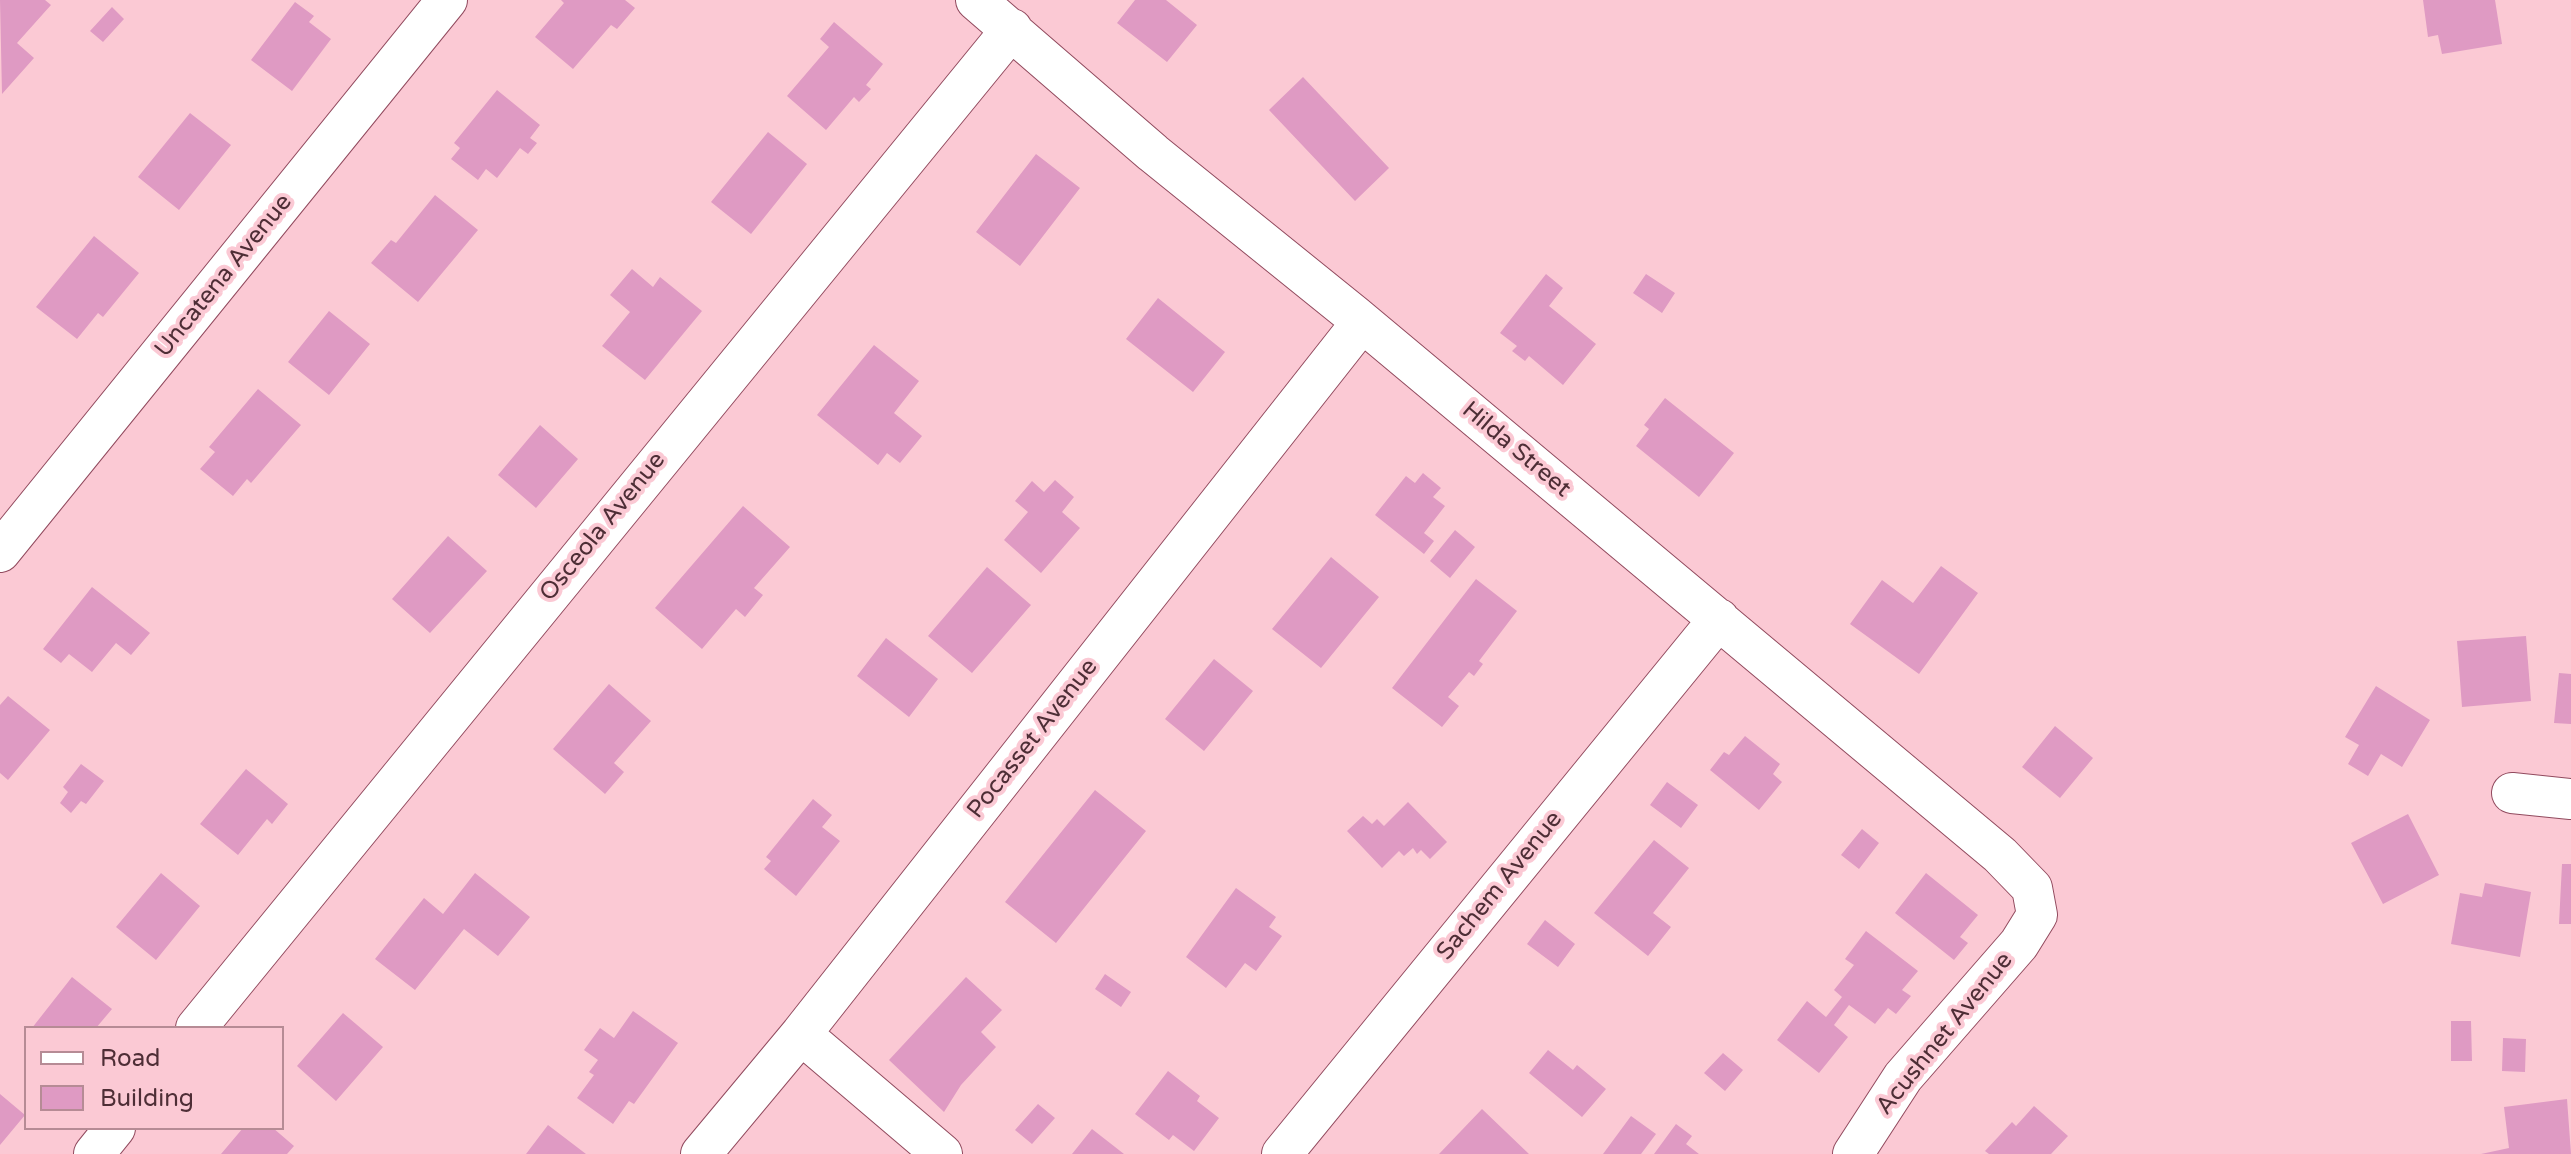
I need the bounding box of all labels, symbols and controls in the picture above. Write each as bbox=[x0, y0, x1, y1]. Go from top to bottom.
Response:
street label: Uncatena Avenue bbox=[150, 189, 298, 363]
street label: Hilda Street bbox=[1456, 396, 1576, 504]
street label: Osceola Avenue bbox=[534, 447, 672, 607]
street label: Pocasset Avenue bbox=[962, 653, 1104, 825]
street label: Sachem Avenue bbox=[1431, 806, 1569, 966]
street label: Acushnet Avenue bbox=[1871, 947, 2019, 1121]
legend bbox=[24, 1026, 284, 1130]
text: Road bbox=[100, 1044, 160, 1073]
text: Building bbox=[100, 1084, 194, 1113]

